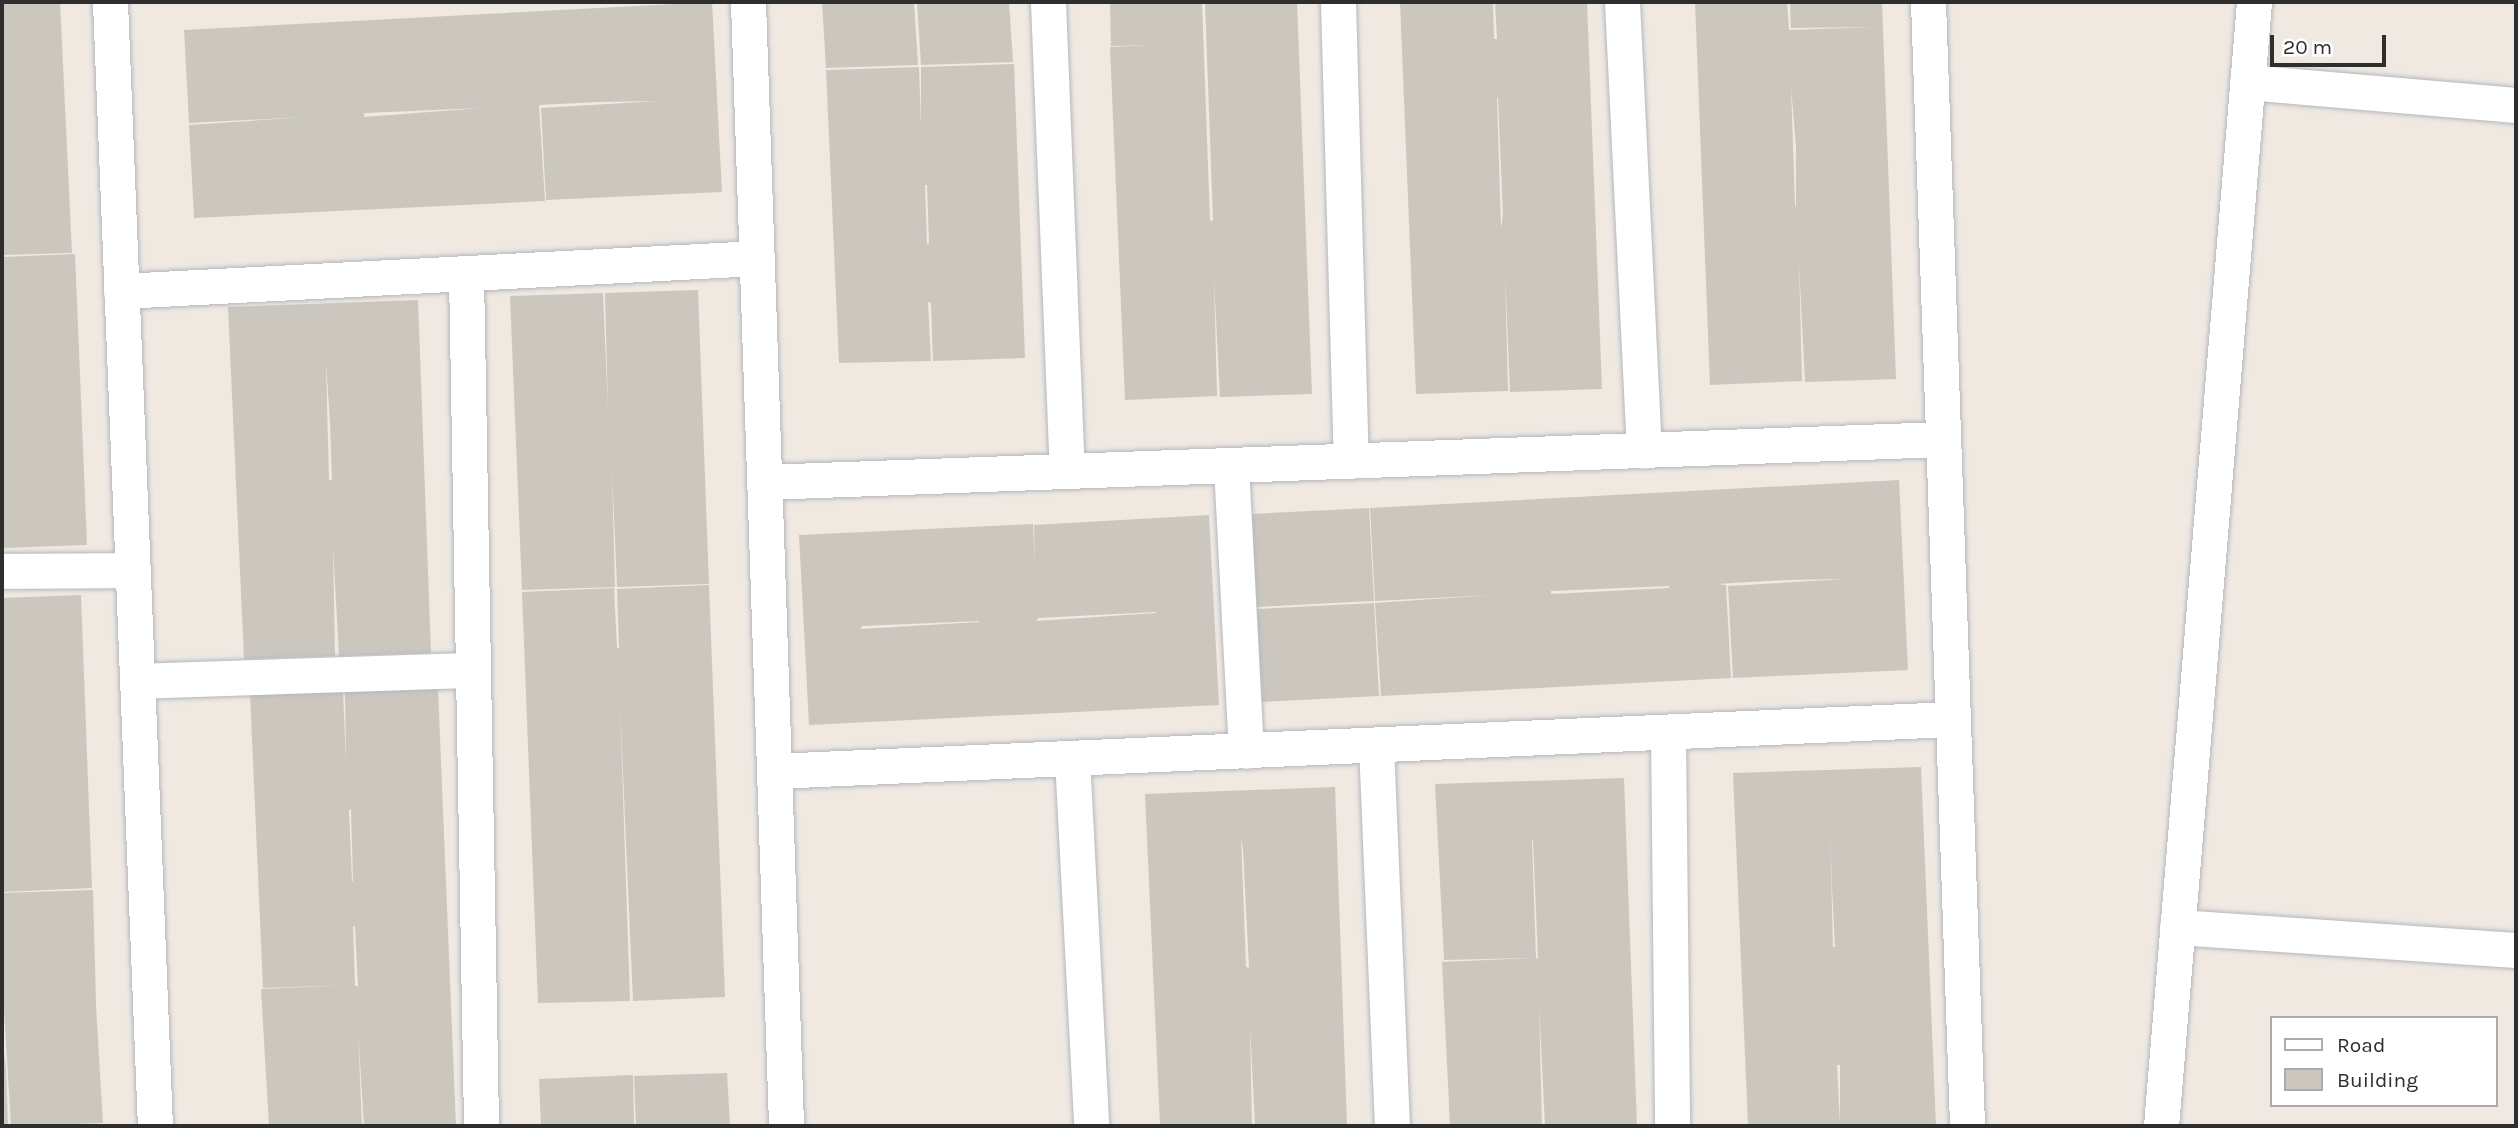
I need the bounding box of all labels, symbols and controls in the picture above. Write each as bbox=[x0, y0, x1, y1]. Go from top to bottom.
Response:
scale bar bbox=[2273, 21, 2388, 65]
text: 20 m bbox=[2283, 35, 2332, 59]
legend bbox=[2270, 1016, 2497, 1107]
text: Road bbox=[2337, 1033, 2385, 1057]
text: Building bbox=[2337, 1068, 2418, 1092]

